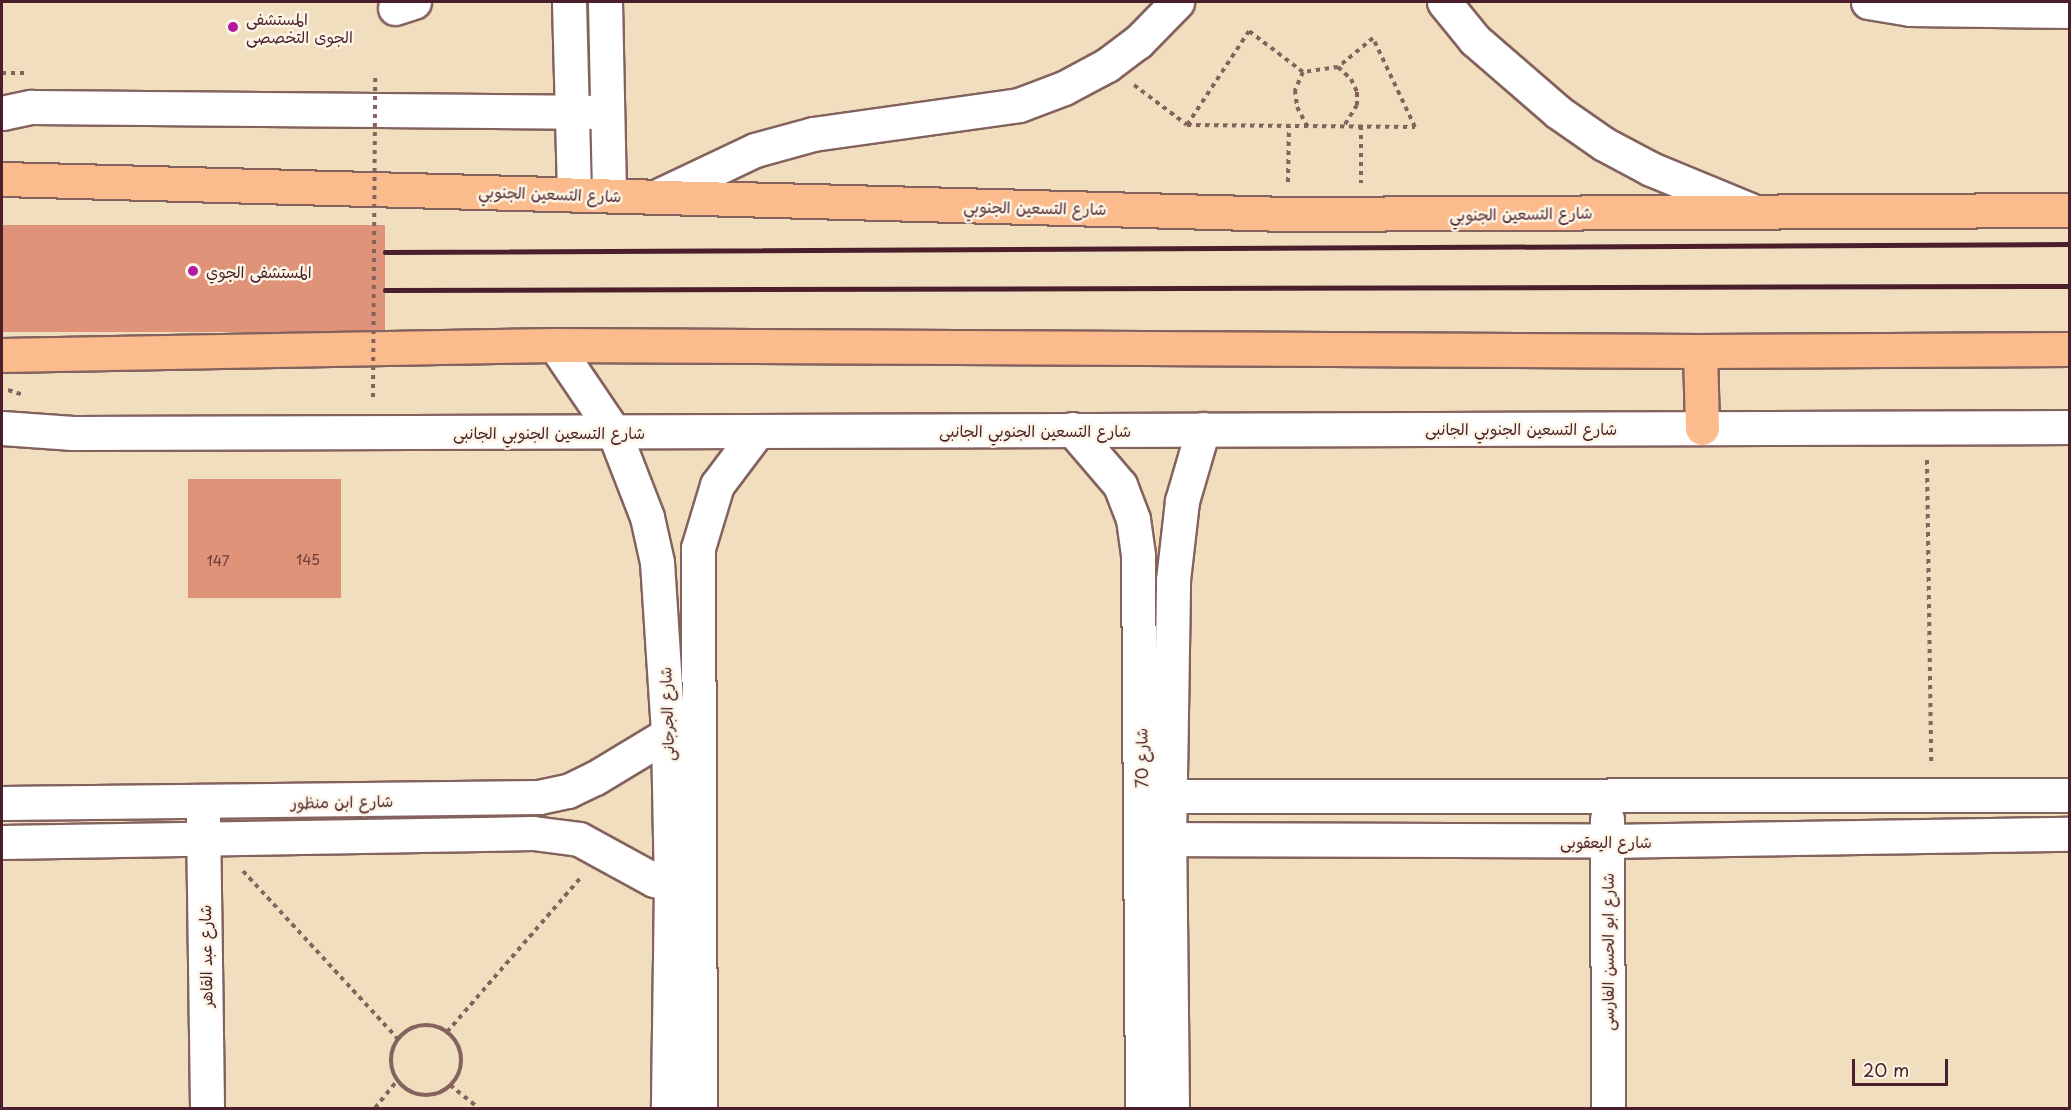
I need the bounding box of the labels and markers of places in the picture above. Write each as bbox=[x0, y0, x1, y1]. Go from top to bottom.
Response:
place label: المستشفى الجوى التخصصى bbox=[246, 8, 353, 46]
marker: المستشفى الجوى التخصصى bbox=[224, 18, 242, 36]
place label: المستشفى الجوي bbox=[206, 261, 312, 281]
marker: المستشفى الجوي bbox=[184, 262, 202, 280]

